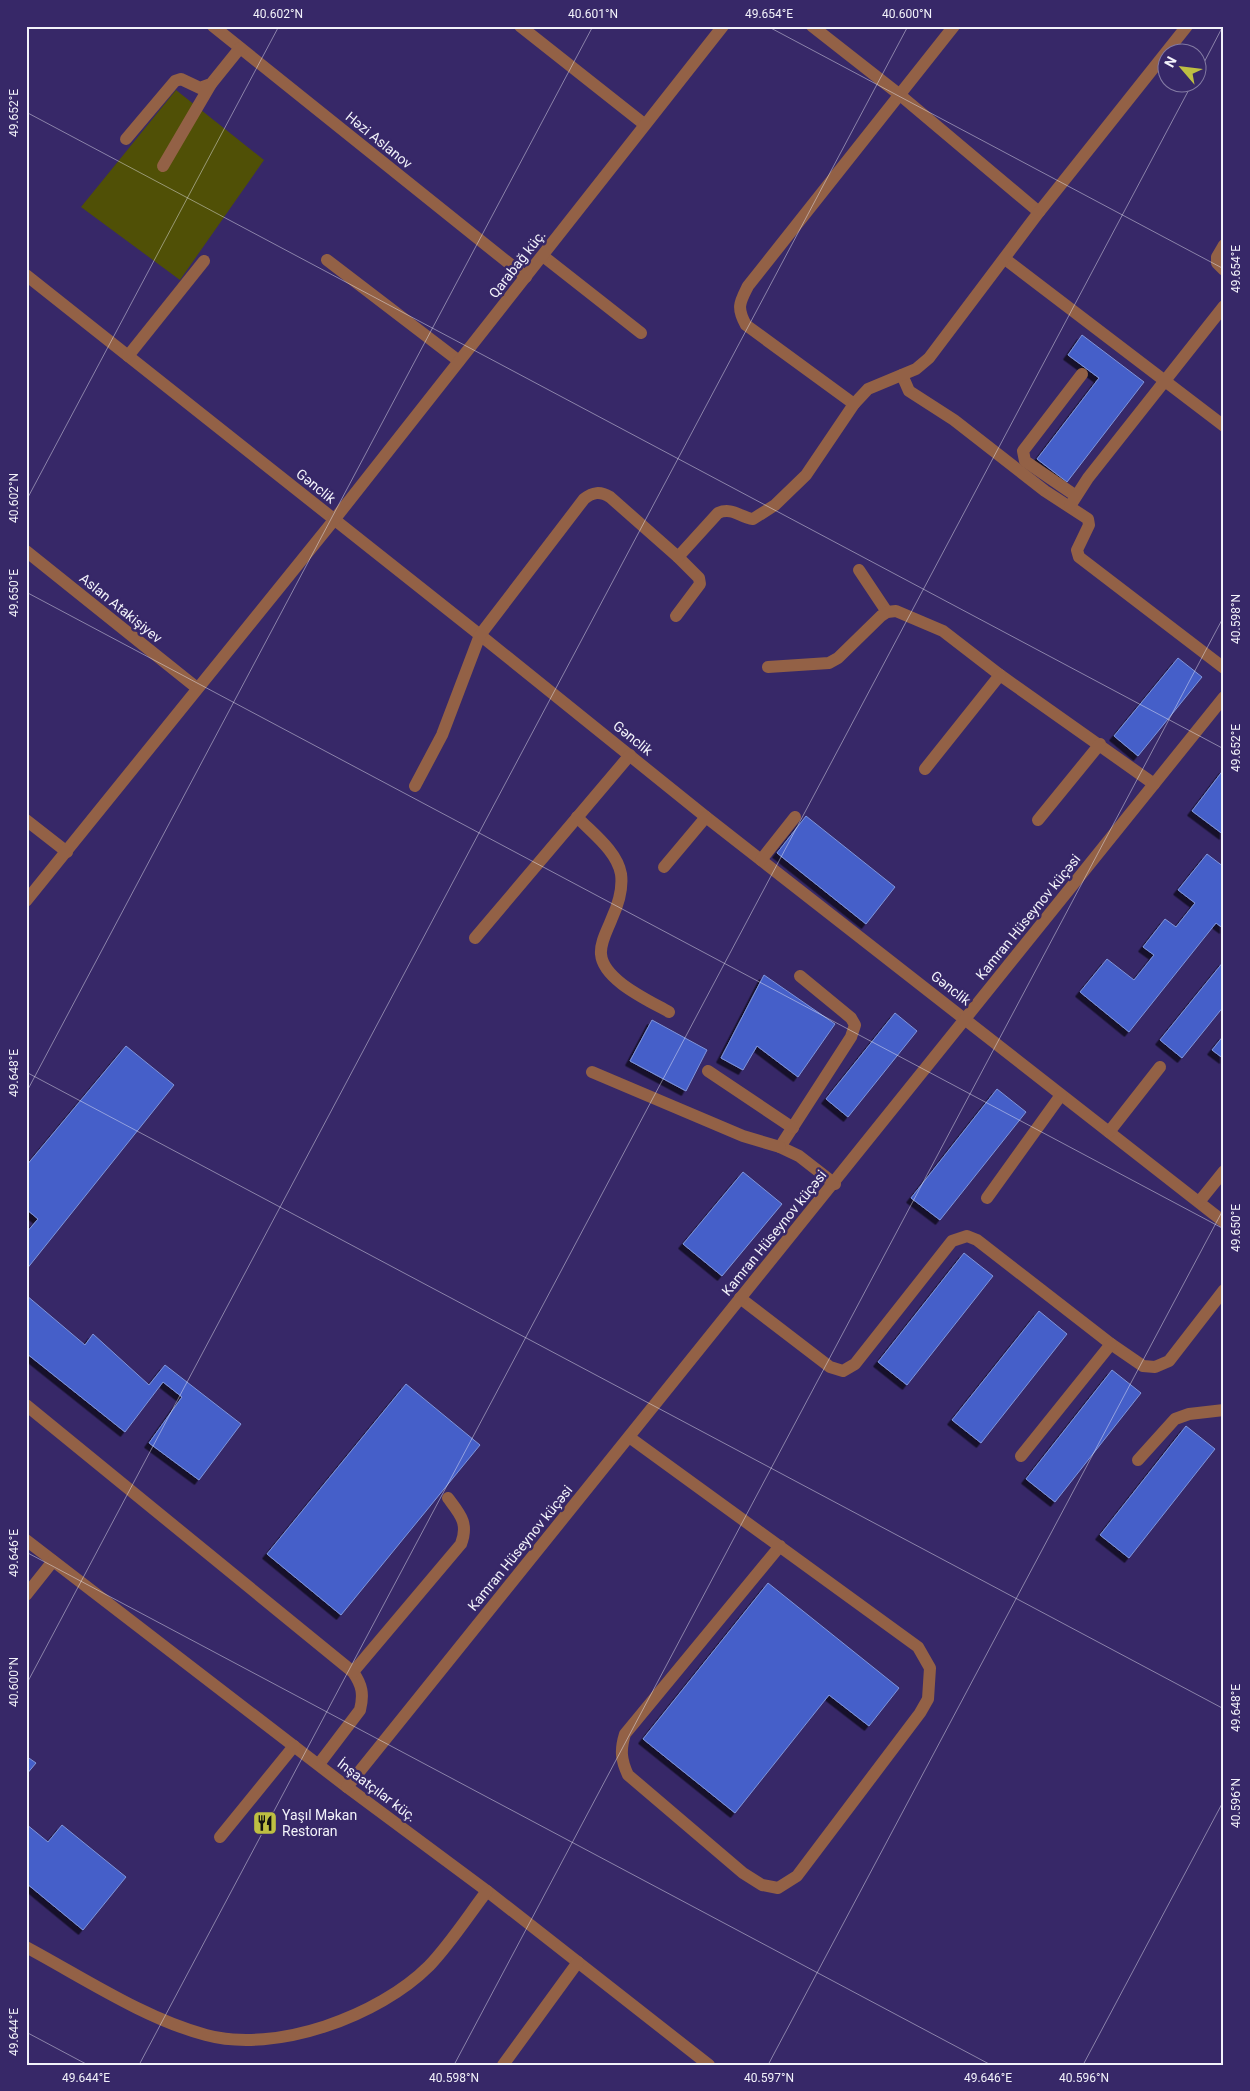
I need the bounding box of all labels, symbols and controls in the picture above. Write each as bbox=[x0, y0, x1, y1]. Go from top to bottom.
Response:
text: 40.602°N bbox=[253, 7, 303, 21]
text: 40.601°N bbox=[568, 7, 618, 21]
text: 49.654°E bbox=[745, 7, 793, 21]
text: 40.600°N bbox=[882, 7, 932, 21]
north arrow bbox=[1158, 42, 1208, 92]
text: N bbox=[1161, 54, 1180, 70]
text: 49.652°E bbox=[7, 89, 21, 137]
street label: Həzi Aslanov bbox=[343, 108, 416, 172]
street label: Qarabağ küç. bbox=[485, 227, 549, 301]
text: 49.654°E bbox=[1229, 245, 1243, 293]
street label: Gənclik bbox=[293, 465, 340, 507]
text: 40.602°N bbox=[7, 473, 21, 523]
text: 49.650°E bbox=[7, 569, 21, 617]
street label: Aslan Atakişiyev bbox=[76, 570, 166, 646]
text: 40.598°N bbox=[1229, 594, 1243, 644]
street label: Gənclik bbox=[610, 717, 657, 759]
text: 49.652°E bbox=[1229, 724, 1243, 772]
street label: Kamran Hüseynov küçəsi bbox=[972, 851, 1084, 983]
street label: Gənclik bbox=[928, 968, 975, 1009]
text: 49.648°E bbox=[7, 1049, 21, 1097]
street label: Kamran Hüseynov küçəsi bbox=[718, 1167, 830, 1299]
text: 49.650°E bbox=[1229, 1204, 1243, 1252]
street label: Kamran Hüseynov küçəsi bbox=[464, 1482, 576, 1614]
text: 49.646°E bbox=[7, 1529, 21, 1577]
text: 40.600°N bbox=[7, 1657, 21, 1707]
text: 49.648°E bbox=[1229, 1684, 1243, 1732]
street label: İnşaatçılar küç. bbox=[334, 1755, 420, 1825]
text: 40.596°N bbox=[1229, 1778, 1243, 1828]
place label: Yaşıl Məkan Restoran bbox=[282, 1807, 357, 1839]
restaurant icon: Yaşıl Məkan Restoran bbox=[252, 1810, 278, 1836]
text: 49.644°E bbox=[7, 2008, 21, 2056]
text: 49.644°E bbox=[62, 2071, 110, 2085]
text: 40.598°N bbox=[429, 2071, 479, 2085]
text: 40.597°N bbox=[744, 2071, 794, 2085]
text: 49.646°E bbox=[964, 2071, 1012, 2085]
text: 40.596°N bbox=[1059, 2071, 1109, 2085]

